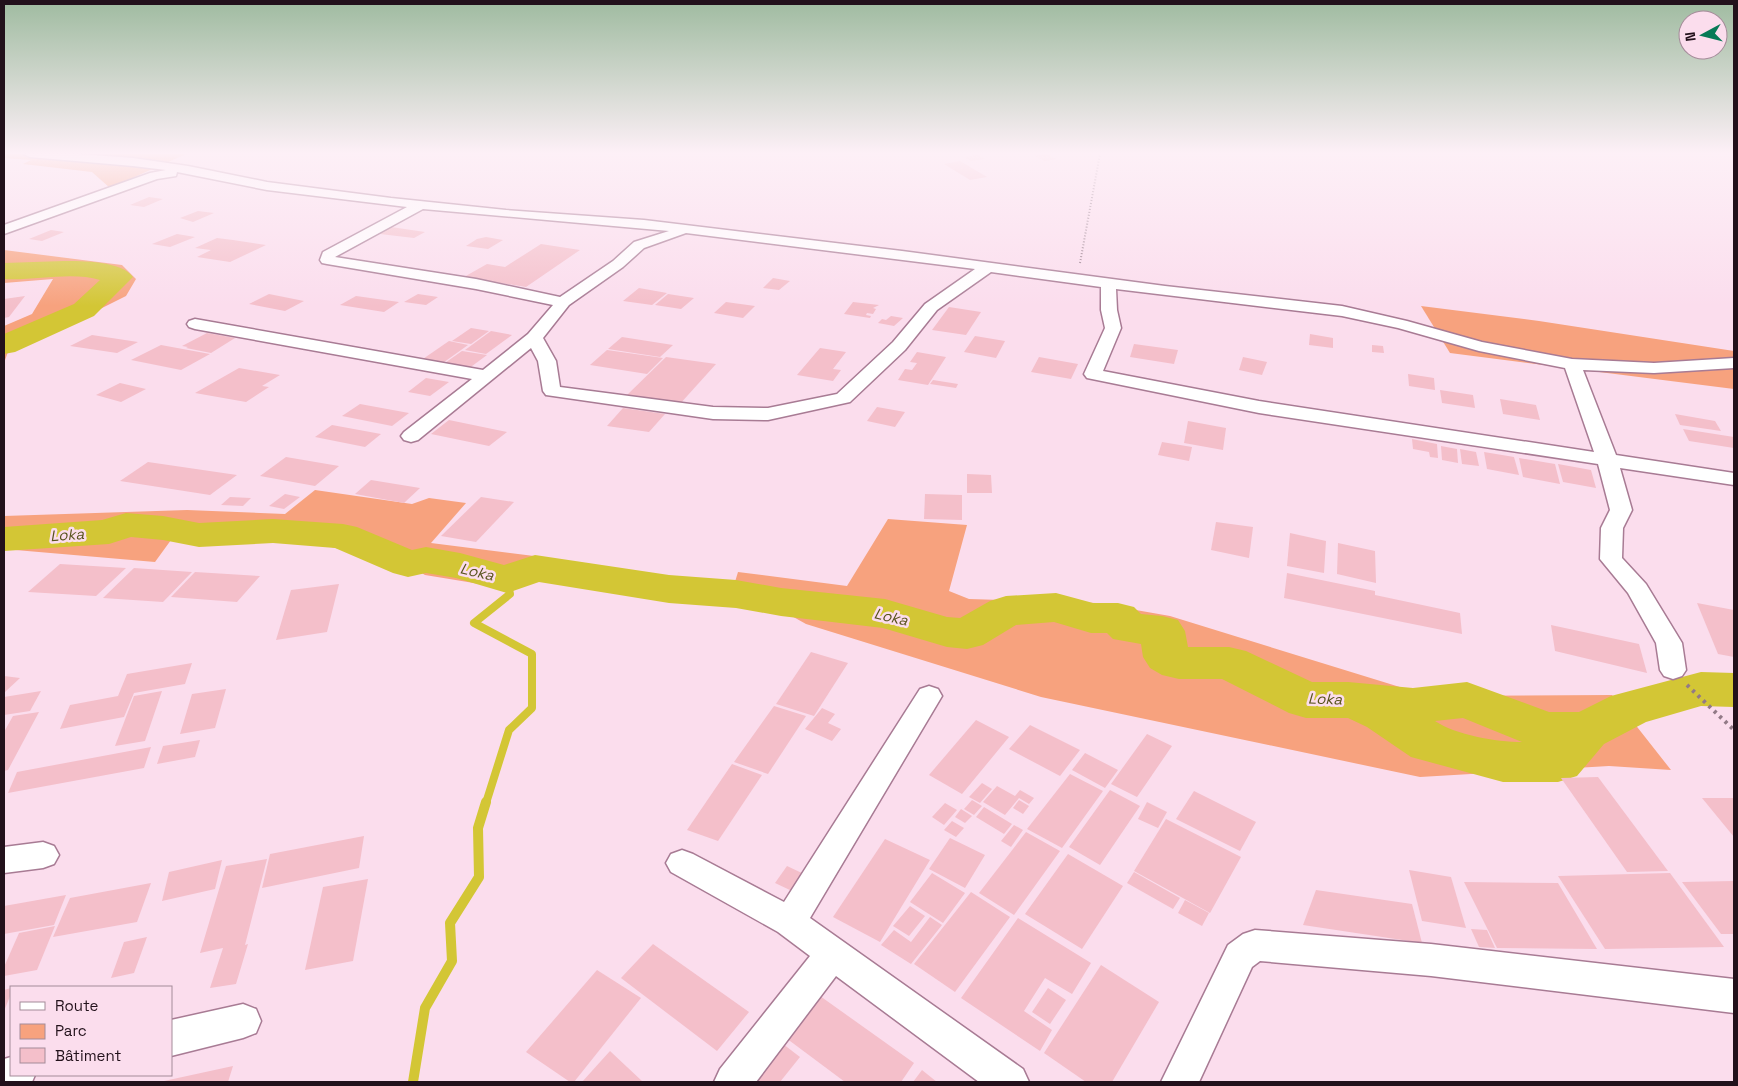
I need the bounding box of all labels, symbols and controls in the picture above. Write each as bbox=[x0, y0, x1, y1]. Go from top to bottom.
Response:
north arrow bbox=[1678, 10, 1728, 60]
text: N bbox=[1681, 31, 1700, 42]
water label: Loka bbox=[49, 524, 85, 545]
water label: Loka bbox=[458, 558, 496, 585]
water label: Loka bbox=[872, 603, 910, 630]
water label: Loka bbox=[1308, 688, 1343, 709]
legend bbox=[10, 986, 172, 1076]
text: Route bbox=[55, 996, 99, 1015]
text: Parc bbox=[55, 1021, 87, 1040]
text: Bâtiment bbox=[55, 1046, 121, 1065]

